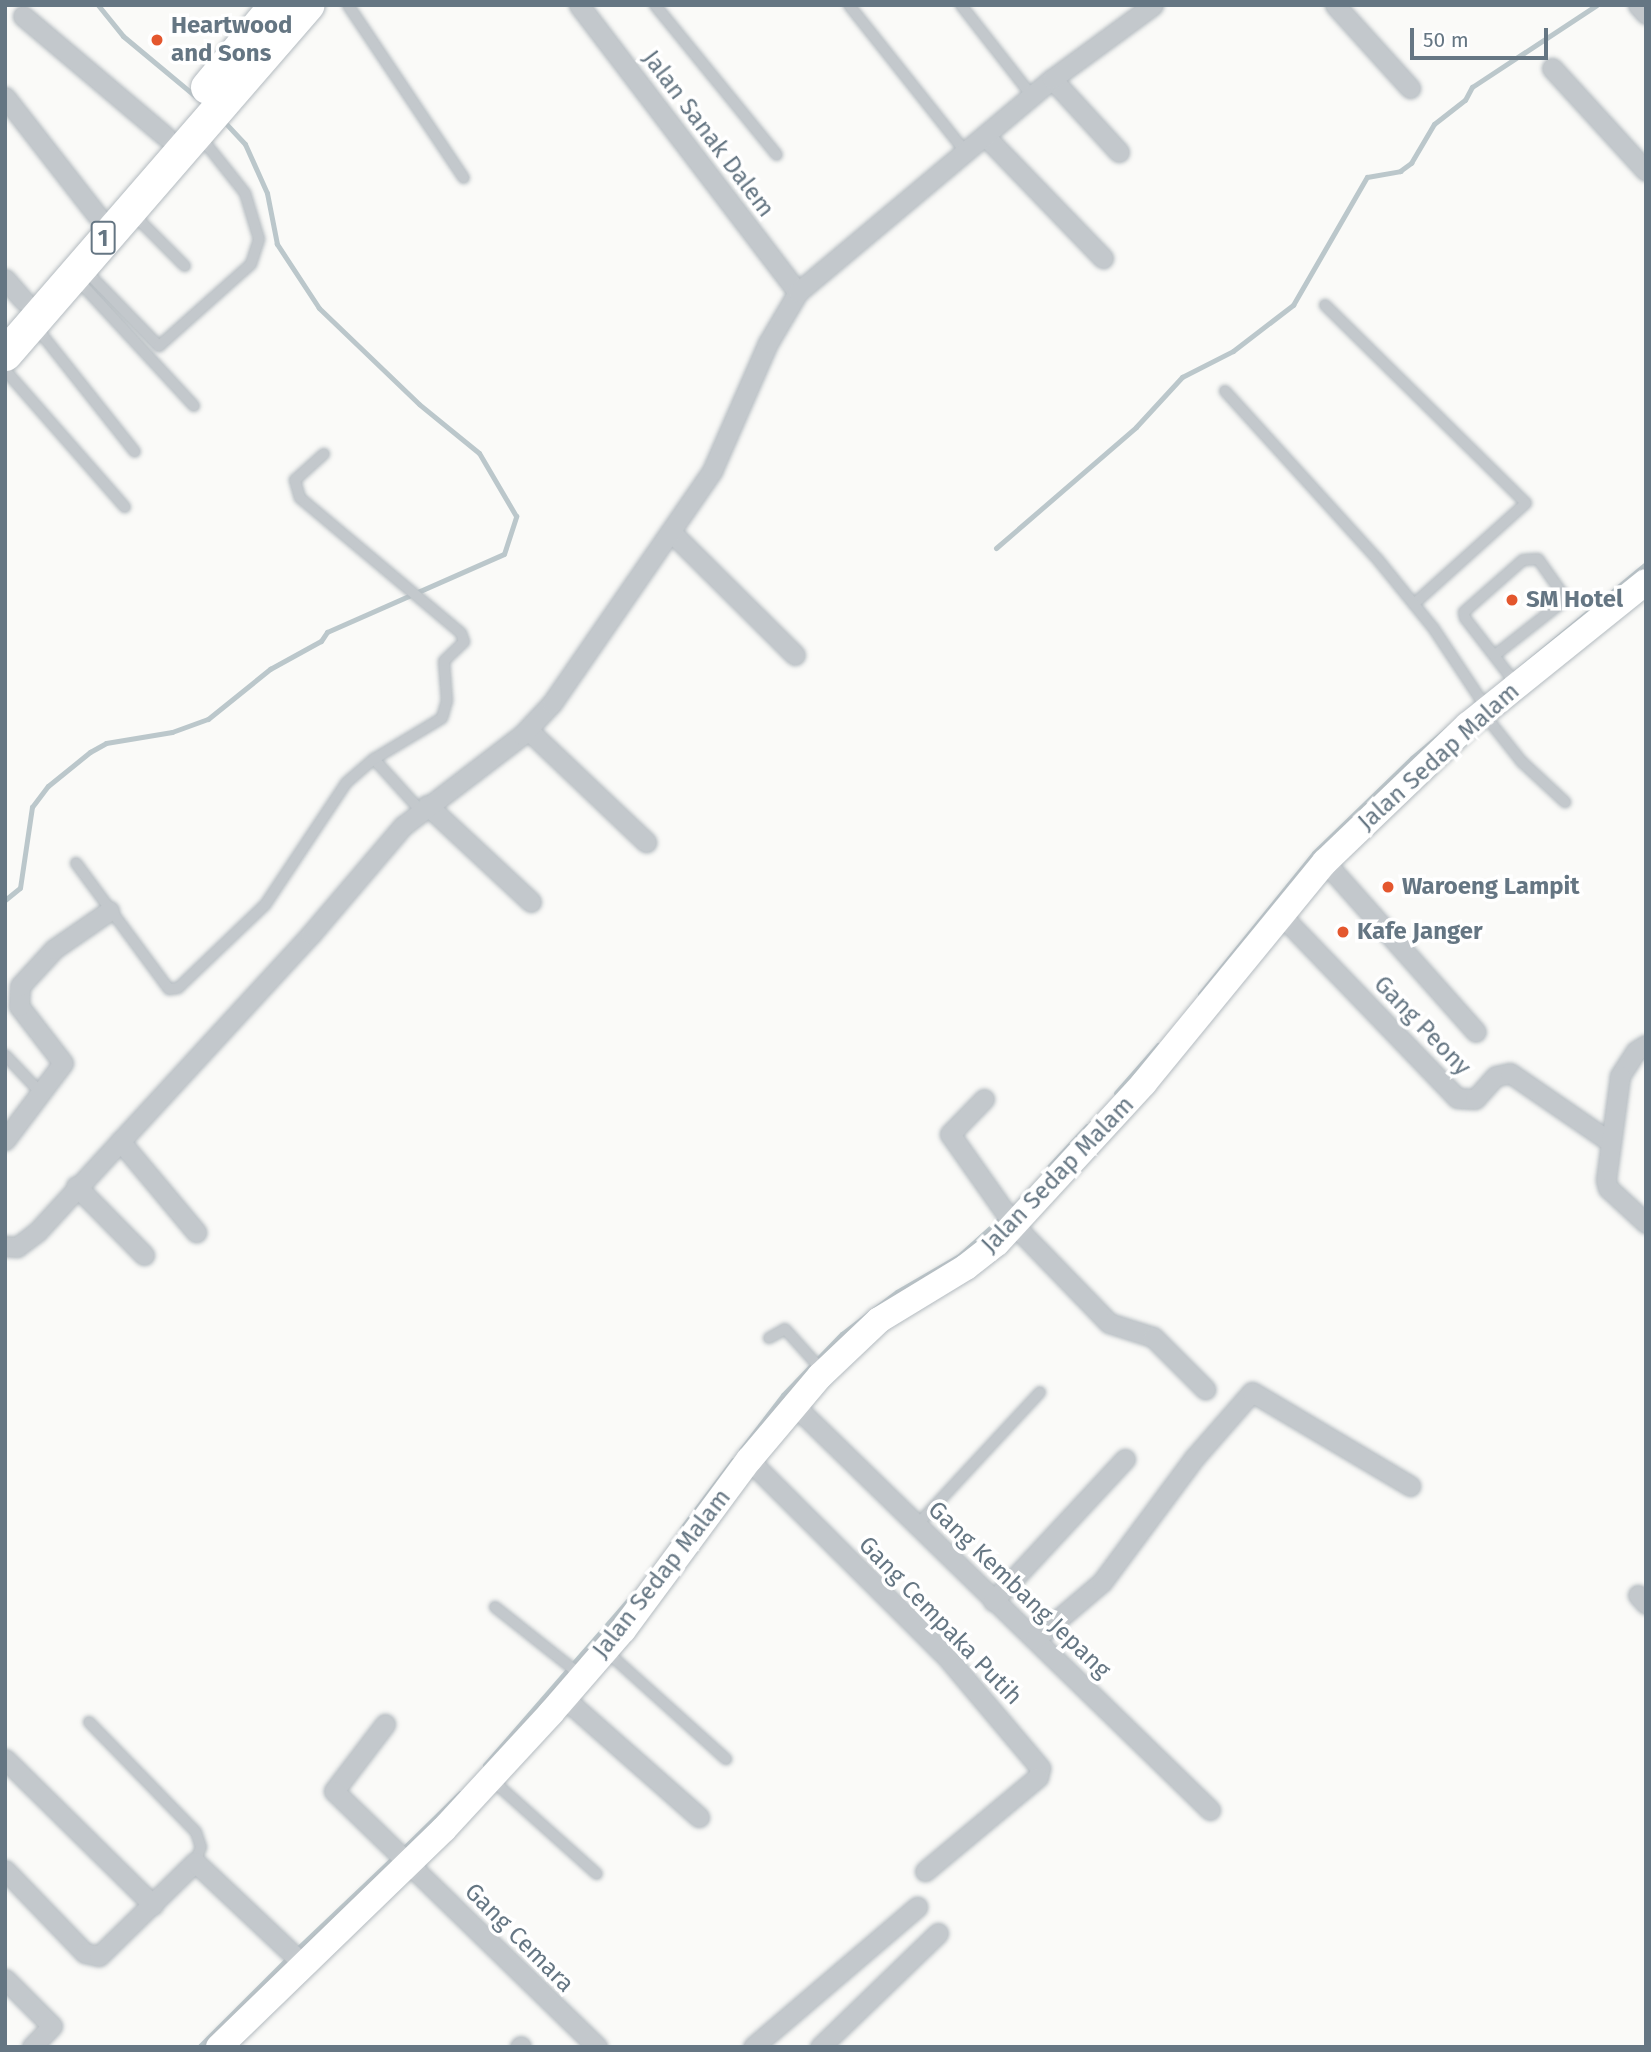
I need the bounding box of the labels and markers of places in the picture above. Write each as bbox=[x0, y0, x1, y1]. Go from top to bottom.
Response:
place label: Heartwood and Sons bbox=[171, 12, 292, 68]
marker: Heartwood and Sons bbox=[149, 32, 165, 48]
place label: SM Hotel bbox=[1526, 586, 1623, 614]
marker: SM Hotel bbox=[1504, 592, 1520, 608]
place label: Waroeng Lampit bbox=[1402, 873, 1580, 901]
marker: Waroeng Lampit bbox=[1380, 879, 1396, 895]
place label: Kafe Janger bbox=[1357, 918, 1483, 946]
marker: Kafe Janger bbox=[1335, 924, 1351, 940]

